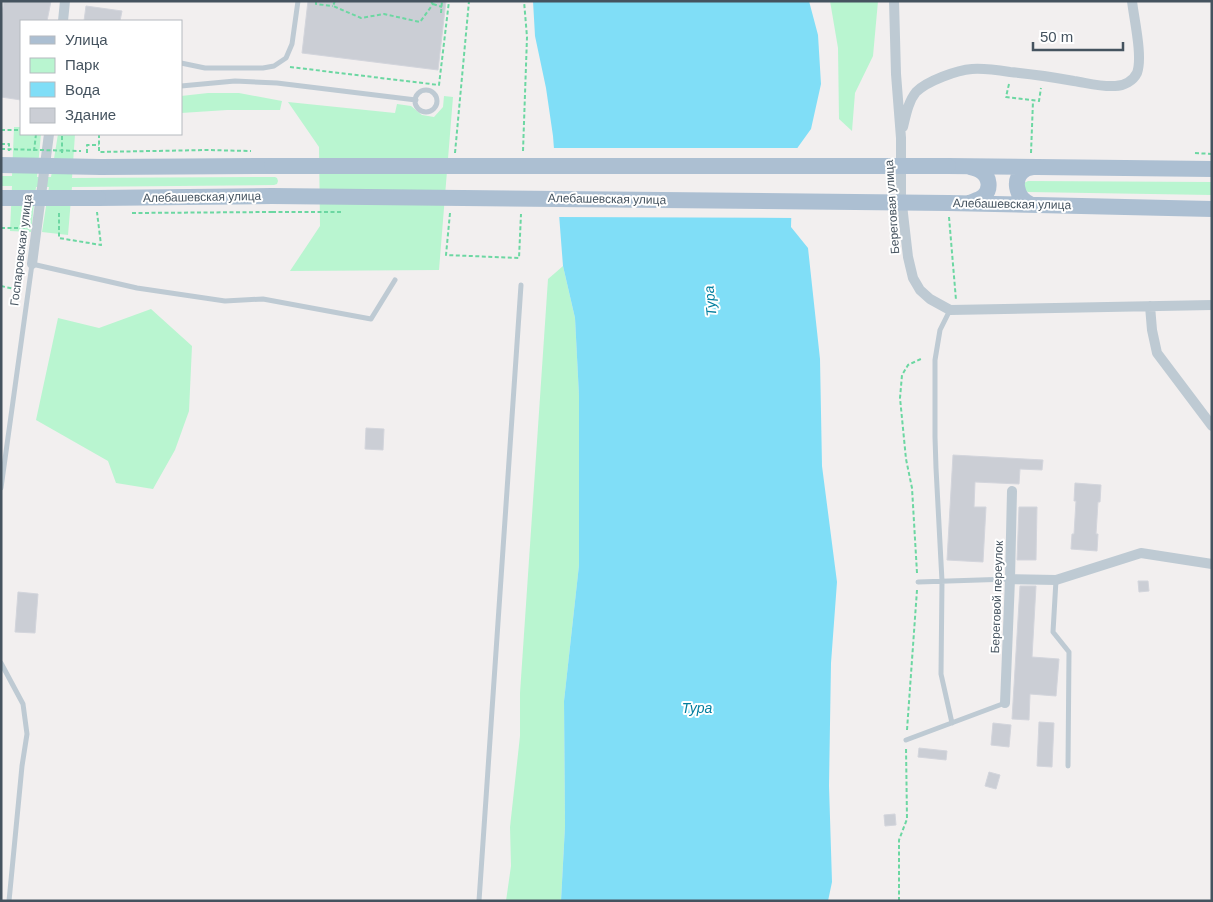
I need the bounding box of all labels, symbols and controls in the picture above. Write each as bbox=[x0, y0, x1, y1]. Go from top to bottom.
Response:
legend bbox=[20, 20, 182, 135]
scale bar bbox=[1033, 20, 1123, 52]
text: 50 m bbox=[1040, 28, 1073, 45]
text: Улица bbox=[65, 31, 108, 48]
text: Парк bbox=[65, 56, 99, 73]
text: Вода bbox=[65, 81, 101, 98]
text: Здание bbox=[65, 106, 116, 123]
street label: Береговая улица bbox=[882, 159, 902, 255]
street label: Алебашевская улица bbox=[143, 189, 262, 205]
street label: Алебашевская улица bbox=[548, 191, 667, 207]
street label: Госпаровская улица bbox=[7, 193, 35, 307]
street label: Алебашевская улица bbox=[953, 196, 1072, 212]
water label: Тура bbox=[700, 285, 720, 317]
street label: Береговой переулок bbox=[988, 540, 1006, 654]
water label: Тура bbox=[682, 700, 713, 716]

